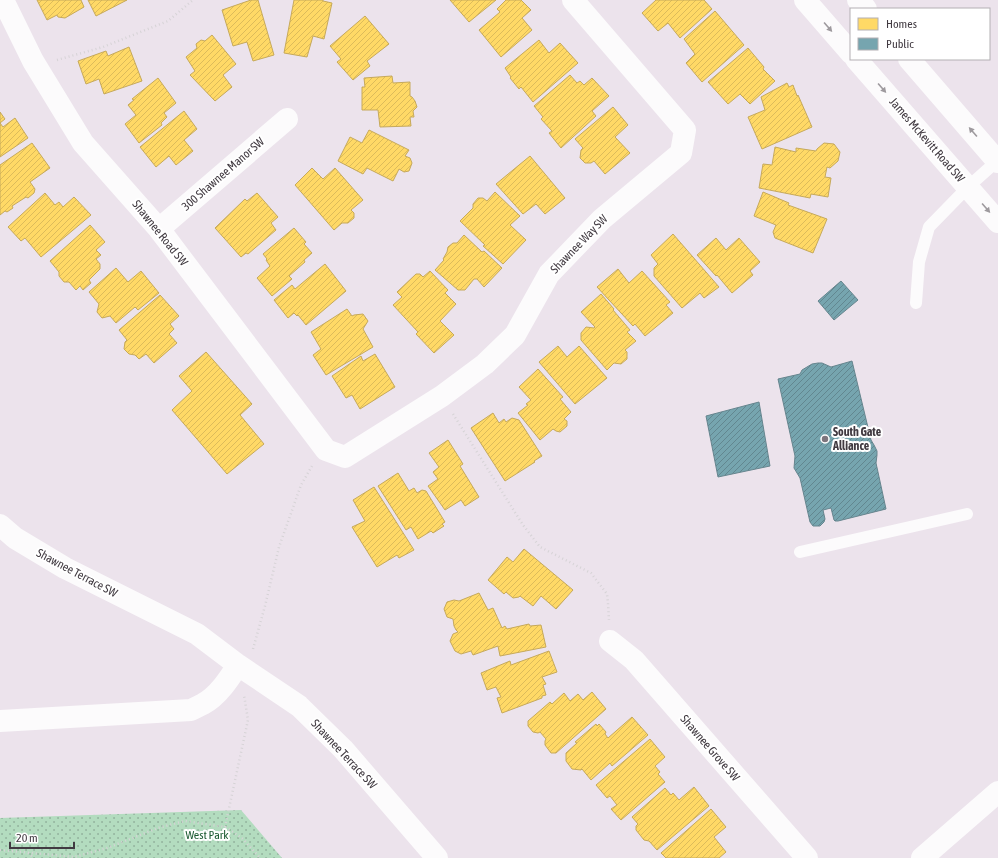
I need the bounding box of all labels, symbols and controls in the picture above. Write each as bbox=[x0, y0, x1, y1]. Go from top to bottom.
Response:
legend bbox=[850, 8, 990, 60]
text: Homes bbox=[886, 17, 917, 31]
one-way arrow bbox=[823, 21, 832, 32]
text: Public bbox=[886, 37, 914, 51]
one-way arrow bbox=[877, 83, 886, 94]
street label: James McKevitt Road SW bbox=[886, 95, 968, 185]
one-way arrow bbox=[968, 127, 977, 138]
street label: 300 Shawnee Manor SW bbox=[179, 134, 267, 214]
street label: Shawnee Road SW bbox=[129, 197, 191, 269]
one-way arrow bbox=[981, 202, 990, 213]
street label: Shawnee Way SW bbox=[548, 212, 611, 276]
place label: South Gate Alliance bbox=[832, 425, 882, 453]
marker: South Gate Alliance bbox=[820, 434, 830, 444]
street label: Shawnee Terrace SW bbox=[34, 546, 120, 600]
street label: Shawnee Grove SW bbox=[677, 712, 743, 784]
street label: Shawnee Terrace SW bbox=[308, 716, 380, 792]
scale bar bbox=[10, 824, 74, 850]
park label: West Park bbox=[185, 828, 229, 842]
text: 20 m bbox=[16, 831, 38, 845]

